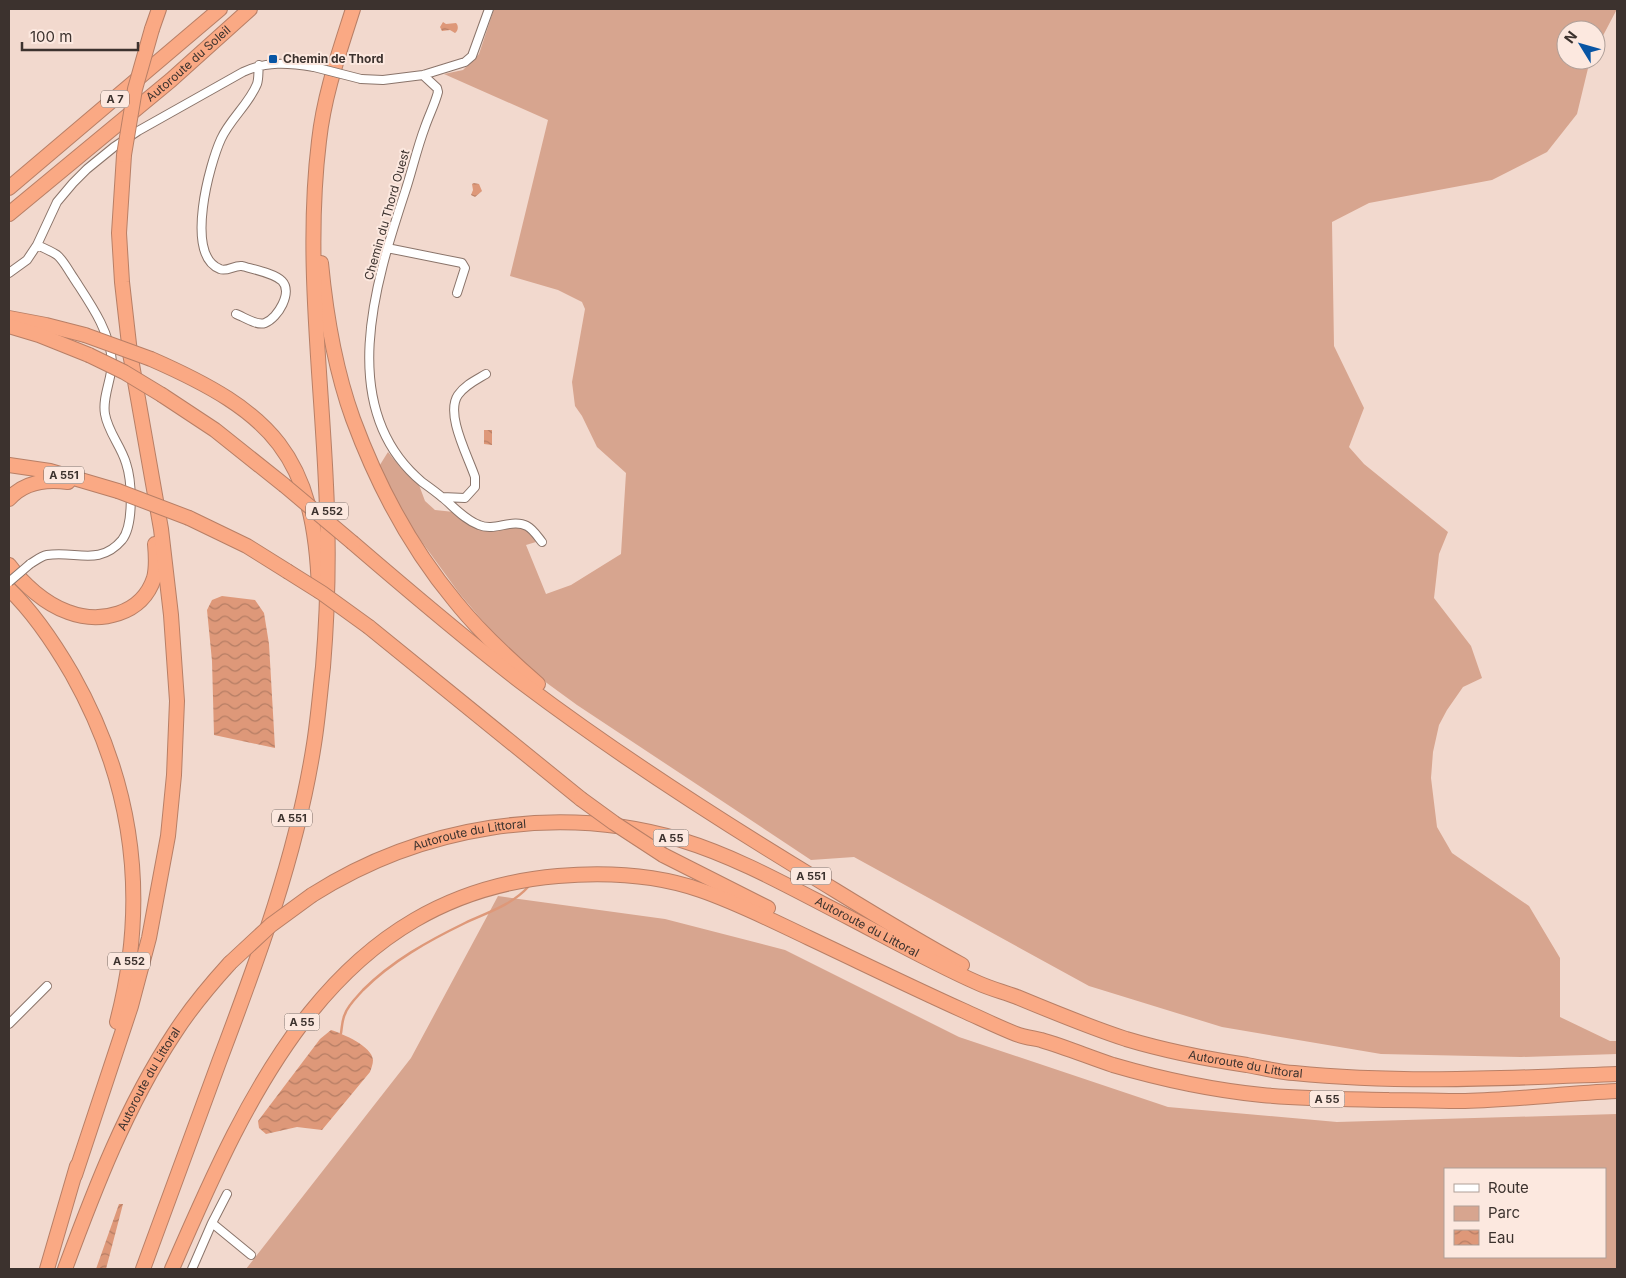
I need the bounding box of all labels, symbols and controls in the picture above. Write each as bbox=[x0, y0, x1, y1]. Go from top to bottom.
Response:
scale bar bbox=[22, 20, 139, 52]
north arrow bbox=[1556, 20, 1606, 70]
street label: Autoroute du Soleil bbox=[143, 22, 233, 105]
text: 100 m bbox=[30, 27, 72, 46]
text: N bbox=[1560, 27, 1580, 46]
place label: Chemin de Thord bbox=[283, 51, 384, 66]
marker: Chemin de Thord bbox=[267, 53, 279, 65]
road number: A 7 bbox=[101, 90, 129, 108]
street label: Chemin du Thord Ouest bbox=[361, 148, 412, 282]
road number: A 551 bbox=[44, 466, 84, 484]
road number: A 552 bbox=[306, 502, 348, 520]
road number: A 551 bbox=[272, 810, 312, 826]
street label: Autoroute du Littoral bbox=[411, 816, 527, 853]
road number: A 55 bbox=[654, 830, 688, 846]
road number: A 551 bbox=[791, 868, 831, 884]
street label: Autoroute du Littoral bbox=[813, 893, 922, 960]
road number: A 552 bbox=[108, 952, 150, 969]
road number: A 55 bbox=[284, 1014, 320, 1030]
street label: Autoroute du Littoral bbox=[114, 1024, 183, 1133]
street label: Autoroute du Littoral bbox=[1187, 1047, 1303, 1081]
road number: A 55 bbox=[1310, 1090, 1344, 1108]
legend bbox=[1444, 1168, 1606, 1258]
text: Route bbox=[1488, 1178, 1529, 1197]
text: Parc bbox=[1488, 1203, 1520, 1222]
text: Eau bbox=[1488, 1228, 1514, 1247]

